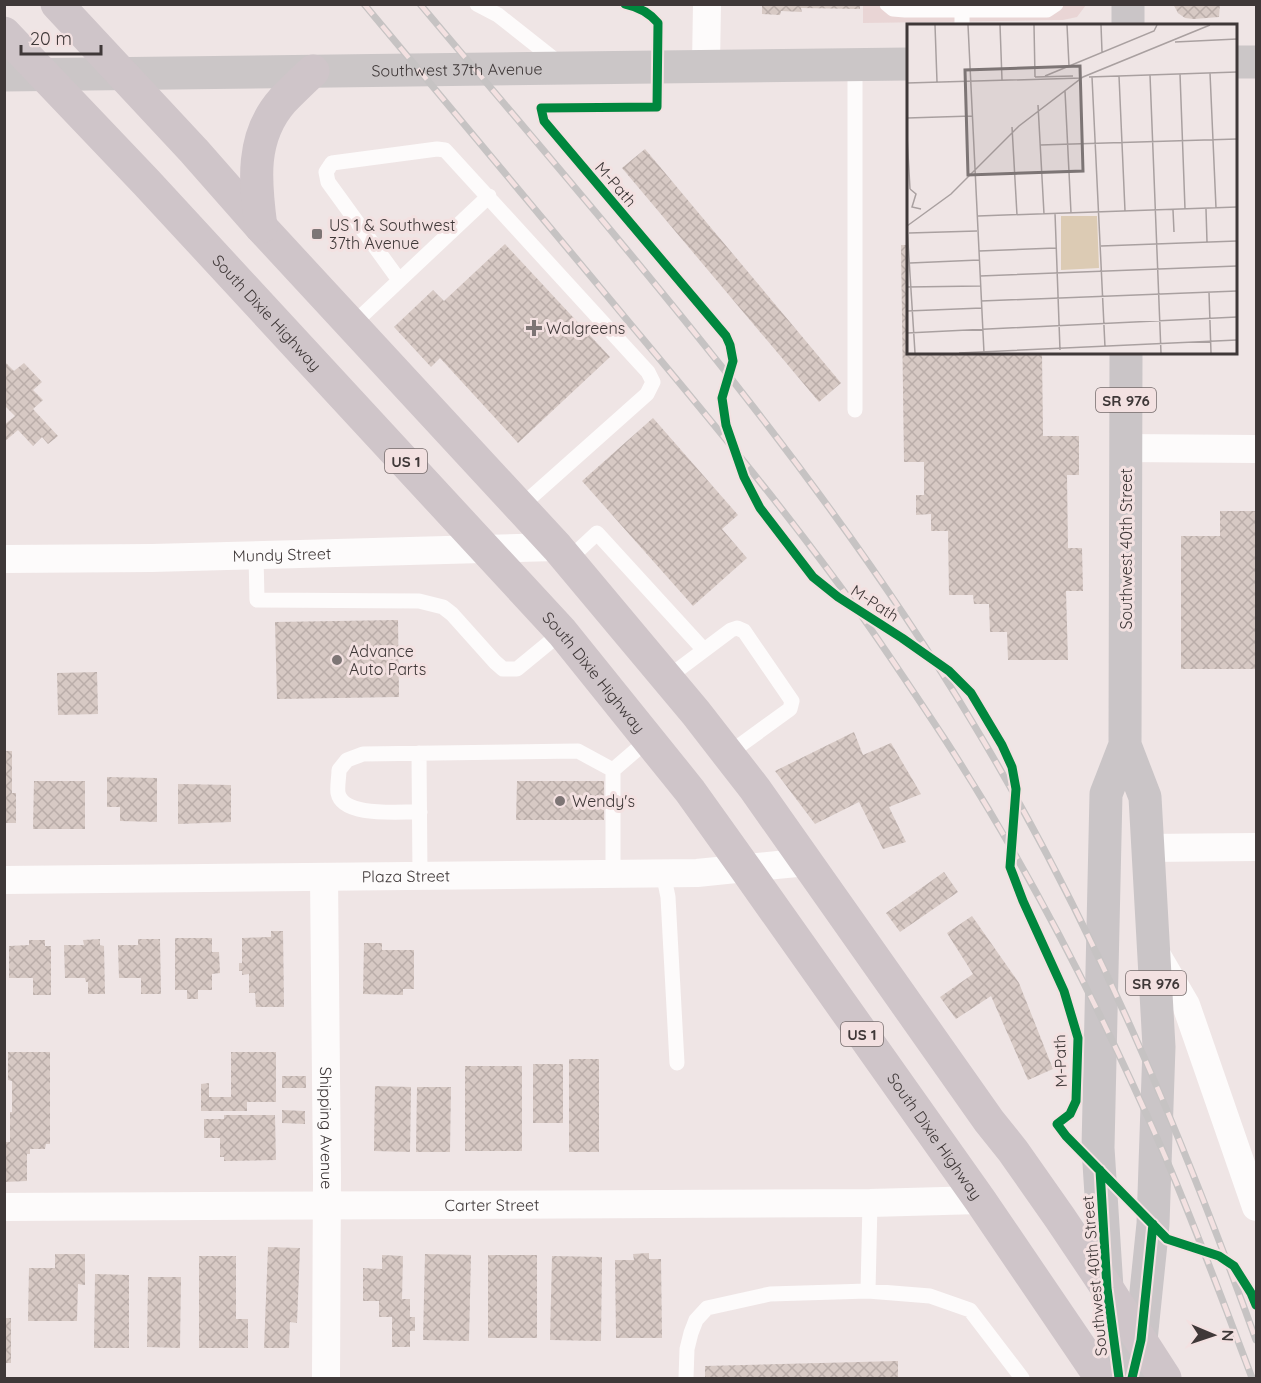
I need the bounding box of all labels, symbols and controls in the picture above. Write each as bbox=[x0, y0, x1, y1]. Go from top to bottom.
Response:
scale bar bbox=[21, 18, 100, 56]
inset map bbox=[907, 24, 1237, 354]
text: 20 m bbox=[30, 27, 72, 50]
street label: Southwest 37th Avenue bbox=[371, 58, 543, 81]
street label: M-Path bbox=[591, 157, 641, 211]
place label: US 1 & Southwest 37th Avenue bbox=[329, 215, 455, 253]
marker: US 1 & Southwest 37th Avenue bbox=[310, 227, 324, 241]
street label: South Dixie Highway bbox=[208, 251, 326, 375]
place label: Walgreens bbox=[546, 318, 625, 338]
marker: Walgreens bbox=[527, 321, 541, 335]
road number: SR 976 bbox=[1096, 388, 1156, 412]
road number: US 1 bbox=[385, 449, 427, 473]
street label: Southwest 40th Street bbox=[1116, 468, 1136, 630]
street label: Mundy Street bbox=[232, 543, 331, 566]
street label: M-Path bbox=[847, 580, 903, 626]
street label: South Dixie Highway bbox=[538, 607, 649, 737]
place label: Advance Auto Parts bbox=[349, 641, 426, 679]
marker: Advance Auto Parts bbox=[330, 653, 344, 667]
place label: Wendy's bbox=[572, 791, 635, 811]
marker: Wendy's bbox=[553, 794, 567, 808]
street label: Plaza Street bbox=[362, 865, 450, 886]
road number: SR 976 bbox=[1126, 971, 1186, 995]
road number: US 1 bbox=[841, 1022, 883, 1046]
street label: M-Path bbox=[1049, 1034, 1071, 1088]
street label: Shipping Avenue bbox=[316, 1067, 337, 1189]
street label: South Dixie Highway bbox=[883, 1069, 987, 1204]
street label: Carter Street bbox=[444, 1195, 540, 1215]
street label: Southwest 40th Street bbox=[1077, 1195, 1111, 1357]
north arrow bbox=[1183, 1305, 1243, 1365]
text: N bbox=[1218, 1329, 1238, 1342]

